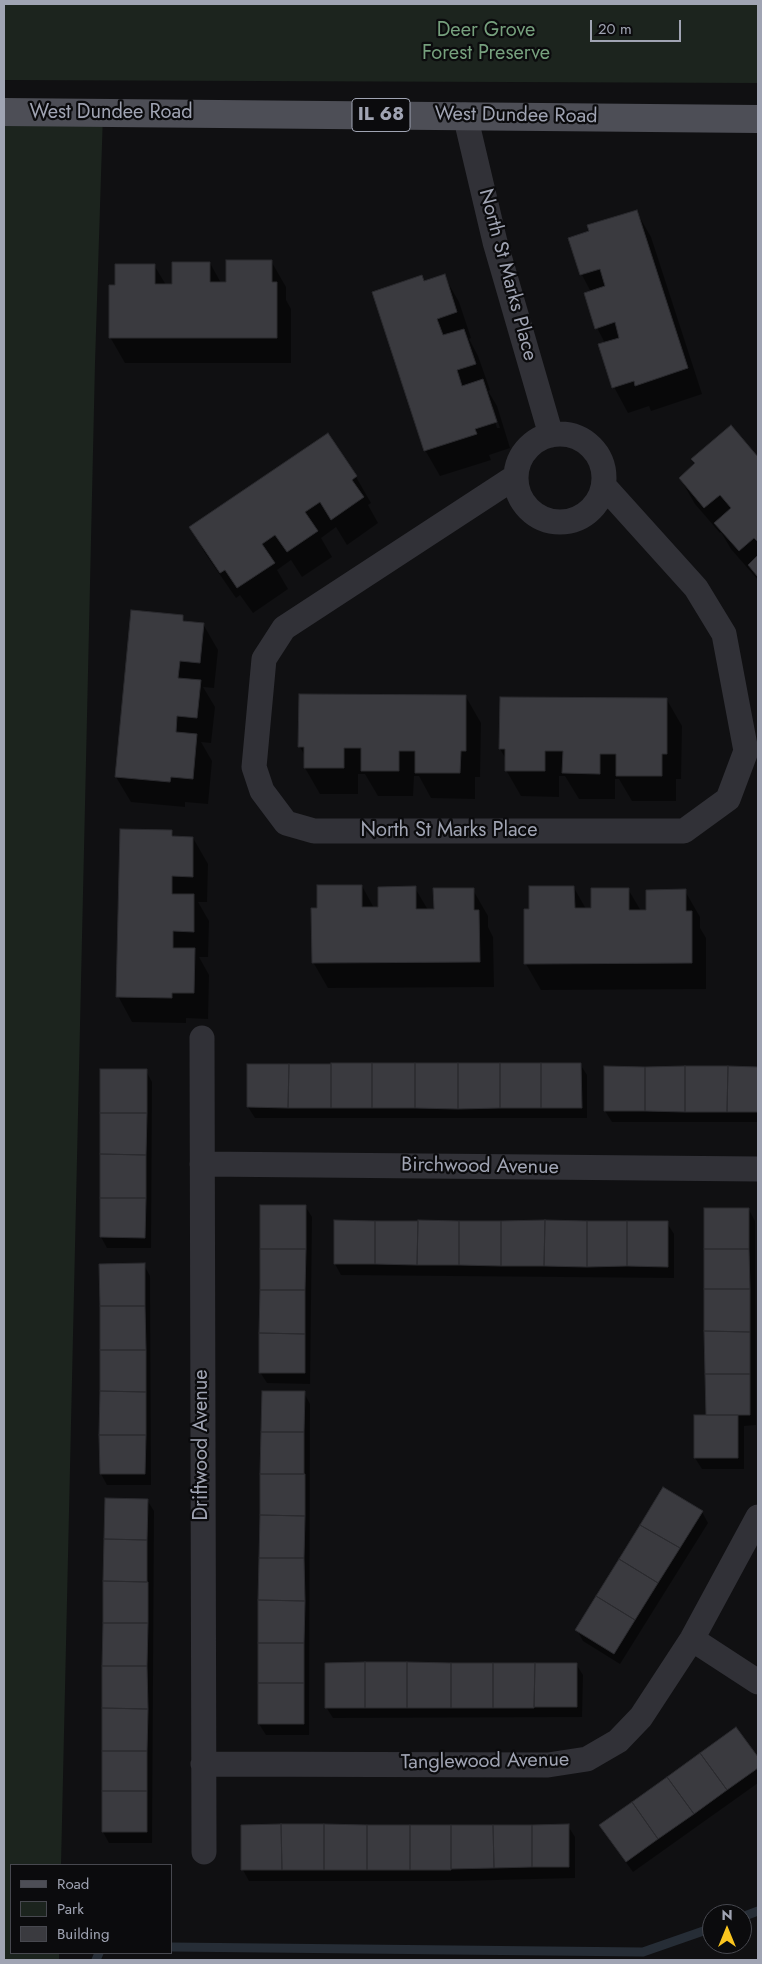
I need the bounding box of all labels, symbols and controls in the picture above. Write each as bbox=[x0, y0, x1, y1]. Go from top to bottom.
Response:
scale bar bbox=[592, 10, 683, 42]
text: 20 m bbox=[598, 18, 632, 40]
park label: Deer Grove Forest Preserve bbox=[422, 19, 550, 66]
road number: IL 68 bbox=[352, 98, 410, 132]
street label: West Dundee Road bbox=[29, 101, 193, 125]
street label: West Dundee Road bbox=[434, 103, 598, 129]
street label: North St Marks Place bbox=[473, 186, 541, 364]
street label: North St Marks Place bbox=[361, 819, 537, 843]
street label: Birchwood Avenue bbox=[401, 1154, 559, 1180]
street label: Driftwood Avenue bbox=[190, 1369, 214, 1521]
street label: Tanglewood Avenue bbox=[401, 1749, 569, 1775]
legend bbox=[10, 1864, 172, 1954]
text: Road bbox=[57, 1873, 89, 1895]
text: Park bbox=[57, 1898, 84, 1920]
north arrow bbox=[702, 1904, 752, 1954]
text: N bbox=[721, 1905, 733, 1925]
text: Building bbox=[57, 1923, 109, 1945]

